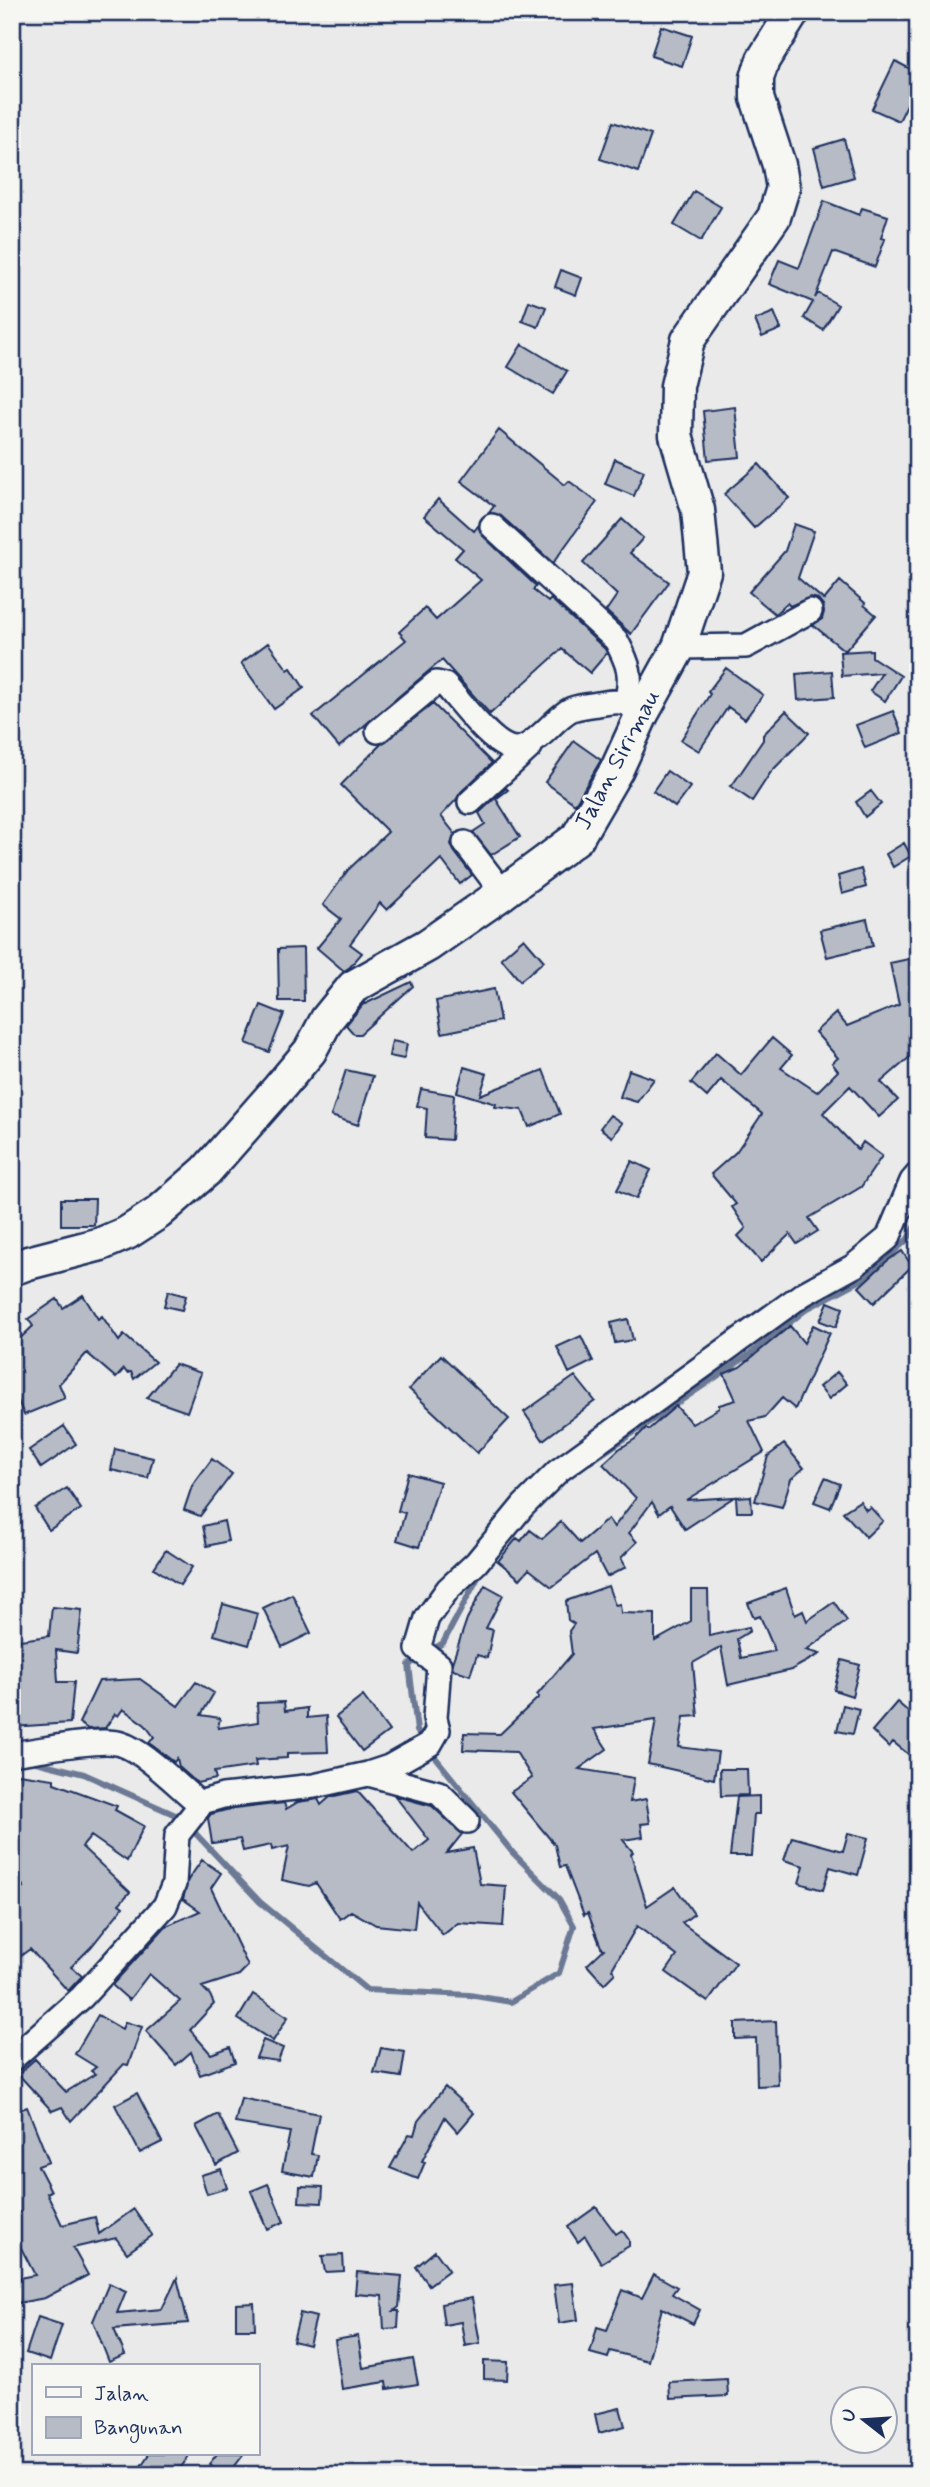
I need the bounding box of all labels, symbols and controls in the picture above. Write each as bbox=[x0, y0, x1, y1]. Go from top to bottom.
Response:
street label: Jalan Sirimau bbox=[568, 684, 668, 836]
legend bbox=[32, 2364, 259, 2456]
text: Jalan bbox=[94, 2380, 149, 2408]
north arrow bbox=[828, 2386, 898, 2456]
text: U bbox=[835, 2406, 863, 2425]
text: Bangunan bbox=[94, 2414, 183, 2443]

